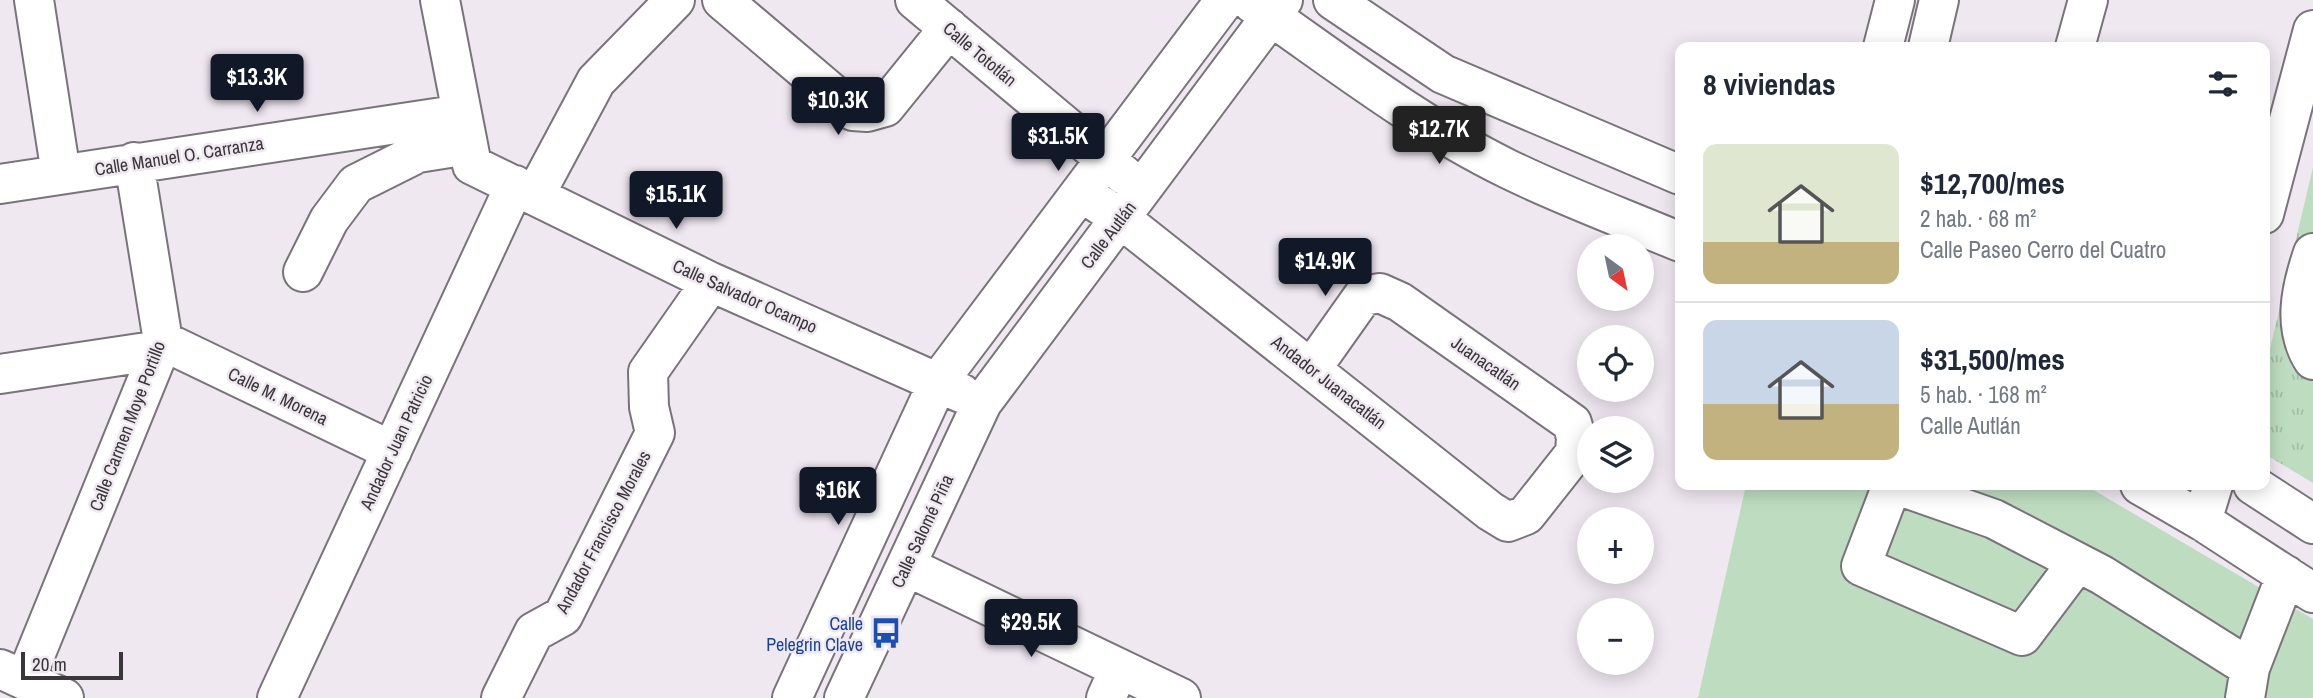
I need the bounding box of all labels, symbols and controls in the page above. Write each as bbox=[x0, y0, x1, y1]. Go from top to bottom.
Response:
street label: Calle Tototlán bbox=[938, 16, 1022, 92]
pin: $13.3K bbox=[200, 54, 314, 114]
text: $13.3K bbox=[227, 61, 287, 92]
text: 8 viviendas bbox=[1703, 64, 1836, 104]
icon: filters bbox=[2204, 65, 2242, 103]
pin: $10.3K bbox=[781, 78, 895, 137]
text: $10.3K bbox=[808, 84, 868, 115]
pin: $12.7K bbox=[1382, 106, 1496, 166]
text: $12.7K bbox=[1409, 113, 1469, 144]
pin: $31.5K bbox=[1001, 114, 1115, 173]
text: $31.5K bbox=[1028, 120, 1088, 151]
street label: Calle Manuel O. Carranza bbox=[93, 130, 265, 182]
text: $12,700/mes bbox=[1920, 163, 2065, 203]
pin: $15.1K bbox=[619, 172, 733, 231]
icon: home bbox=[1759, 172, 1843, 256]
text: $15.1K bbox=[646, 178, 706, 209]
street label: Calle Autlán bbox=[1074, 196, 1142, 274]
text: 2 hab. · 68 m² bbox=[1920, 203, 2036, 234]
north arrow bbox=[1577, 234, 1654, 312]
map controls bbox=[1577, 234, 1654, 675]
text: Calle Paseo Cerro del Cuatro bbox=[1920, 234, 2166, 265]
pin: $14.9K bbox=[1268, 238, 1382, 298]
text: $14.9K bbox=[1295, 245, 1355, 276]
street label: Calle Salvador Ocampo bbox=[669, 253, 821, 339]
button: locate bbox=[1577, 325, 1654, 402]
street label: Andador Juanacatlán bbox=[1266, 329, 1392, 435]
street label: Juanacatlán bbox=[1446, 330, 1526, 396]
street label: Calle Carmen Moye Portillo bbox=[83, 337, 171, 515]
text: $31,500/mes bbox=[1920, 339, 2065, 379]
icon: home bbox=[1759, 348, 1843, 432]
street label: Calle M. Morena bbox=[224, 361, 332, 431]
street label: Andador Juan Patricio bbox=[353, 370, 438, 515]
text: 5 hab. · 168 m² bbox=[1920, 379, 2047, 410]
text: Calle Autlán bbox=[1920, 410, 2021, 441]
button: layers bbox=[1577, 416, 1654, 493]
street label: Andador Francisco Morales bbox=[549, 446, 657, 619]
pin: $16K bbox=[797, 468, 879, 527]
street label: Calle Salomé Piña bbox=[885, 470, 959, 592]
text: $16K bbox=[815, 474, 861, 505]
button: + bbox=[1577, 507, 1654, 584]
button: − bbox=[1577, 598, 1654, 675]
pin: $29.5K bbox=[974, 600, 1088, 659]
text: $29.5K bbox=[1001, 606, 1061, 637]
place label: Calle Pelegrin Clave bbox=[766, 611, 863, 657]
bus stop icon: Calle Pelegrin Clave bbox=[869, 616, 903, 650]
scale bar bbox=[21, 649, 122, 681]
text: 20 m bbox=[32, 651, 67, 677]

